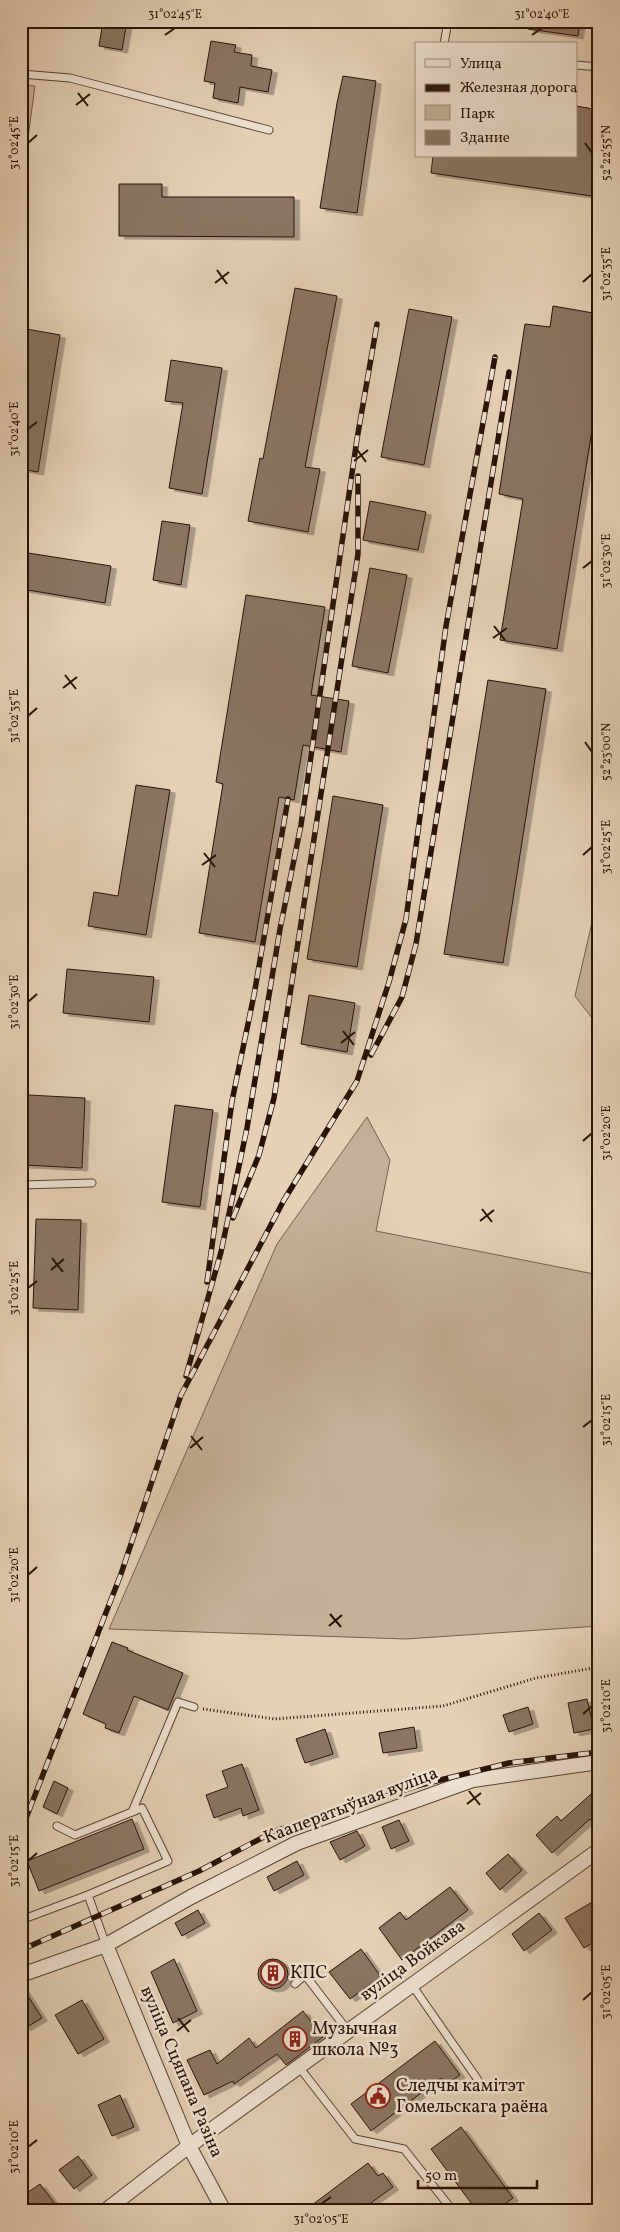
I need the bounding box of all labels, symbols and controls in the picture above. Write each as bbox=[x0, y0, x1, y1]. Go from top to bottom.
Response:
text: 31°02'45"E bbox=[148, 7, 202, 23]
text: 31°02'40"E bbox=[514, 7, 570, 23]
legend bbox=[415, 42, 578, 158]
text: Улица bbox=[460, 54, 502, 75]
text: Железная дорога bbox=[460, 78, 577, 99]
text: Парк bbox=[460, 104, 495, 125]
text: 31°02'45"E bbox=[7, 116, 23, 170]
text: 52°22'55"N bbox=[599, 125, 615, 181]
text: Здание bbox=[460, 128, 510, 149]
text: 31°02'35"E bbox=[599, 247, 615, 301]
text: 31°02'40"E bbox=[7, 401, 23, 457]
text: 31°02'30"E bbox=[599, 533, 615, 589]
text: 31°02'35"E bbox=[7, 689, 23, 743]
text: 52°23'00"N bbox=[599, 723, 615, 781]
text: 31°02'25"E bbox=[599, 820, 615, 874]
text: 31°02'30"E bbox=[7, 974, 23, 1030]
text: 31°02'20"E bbox=[599, 1105, 615, 1161]
text: 31°02'25"E bbox=[7, 1261, 23, 1315]
text: 31°02'15"E bbox=[599, 1394, 615, 1446]
text: 31°02'20"E bbox=[7, 1547, 23, 1603]
text: 31°02'10"E bbox=[599, 1679, 615, 1733]
street label: Кааператыўная вуліца bbox=[260, 1761, 442, 1851]
text: 31°02'15"E bbox=[7, 1835, 23, 1887]
street label: вуліца Войкава bbox=[355, 1914, 471, 2008]
building icon: КПС bbox=[260, 1960, 286, 1986]
place label: КПС bbox=[290, 1961, 327, 1986]
text: 31°02'05"E bbox=[599, 1965, 615, 2019]
street label: вуліца Сцяпана Разіна bbox=[133, 1982, 229, 2162]
place label: Музычная школа №3 bbox=[312, 2017, 399, 2063]
building icon: Музычная школа №3 bbox=[282, 2026, 308, 2052]
place label: Следчы камітэт Гомельскага раёна bbox=[396, 2074, 548, 2120]
public building icon: Следчы камітэт Гомельскага раёна bbox=[365, 2083, 391, 2109]
text: 31°02'10"E bbox=[7, 2120, 23, 2174]
scale bar bbox=[418, 2157, 536, 2189]
text: 50 m bbox=[425, 2166, 457, 2187]
text: 31°02'05"E bbox=[294, 2212, 348, 2228]

